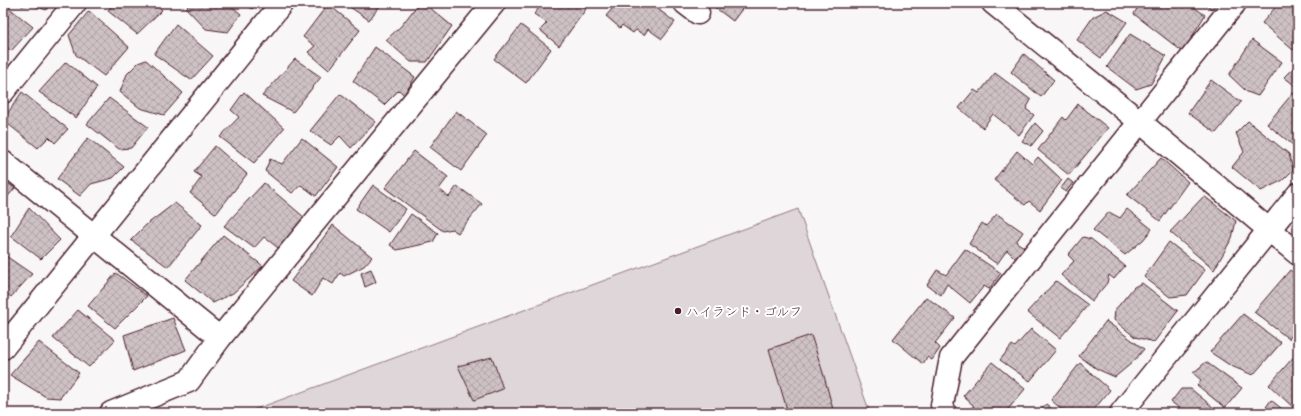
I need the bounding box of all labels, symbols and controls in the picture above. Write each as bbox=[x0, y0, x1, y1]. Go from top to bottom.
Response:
place label: ハイランド・ゴルフ bbox=[686, 302, 802, 319]
marker: ハイランド・ゴルフ bbox=[673, 306, 683, 316]

